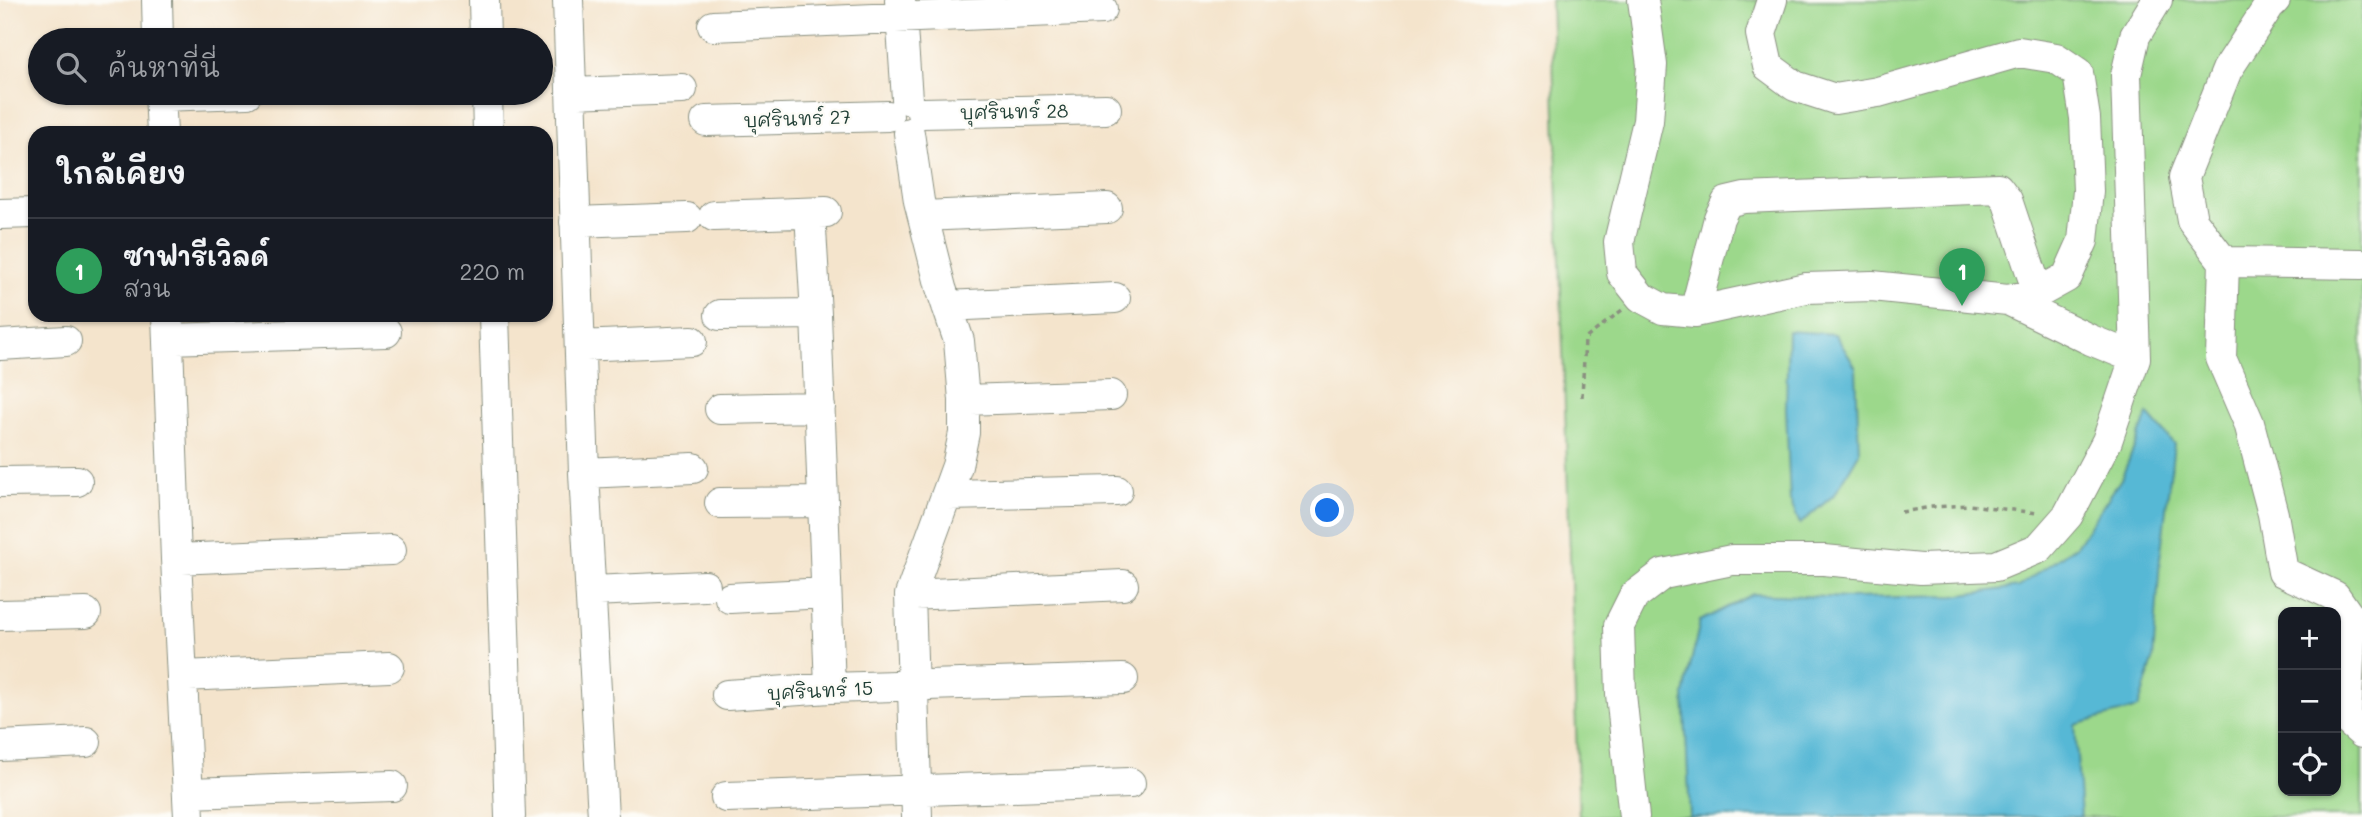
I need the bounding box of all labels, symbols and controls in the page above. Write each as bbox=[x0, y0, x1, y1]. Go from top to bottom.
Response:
search box bbox=[28, 28, 553, 105]
icon: search bbox=[52, 48, 90, 86]
text: ค้นหาที่นี่ bbox=[108, 50, 220, 84]
street label: บุศรินทร์ 28 bbox=[959, 98, 1069, 126]
street label: บุศรินทร์ 27 bbox=[743, 104, 851, 134]
text: ใกล้เคียง bbox=[56, 152, 186, 192]
text: ซาฟารีเวิลด์ bbox=[123, 239, 269, 273]
pin: 1 bbox=[1939, 248, 1985, 306]
text: 1 bbox=[74, 256, 84, 286]
text: 220 m bbox=[459, 256, 525, 286]
text: สวน bbox=[123, 273, 171, 303]
your location bbox=[1310, 493, 1344, 527]
map controls bbox=[2278, 607, 2341, 796]
button: + bbox=[2278, 607, 2341, 670]
button: − bbox=[2278, 670, 2341, 733]
street label: บุศรินทร์ 15 bbox=[766, 675, 874, 707]
button: locate bbox=[2278, 733, 2341, 796]

